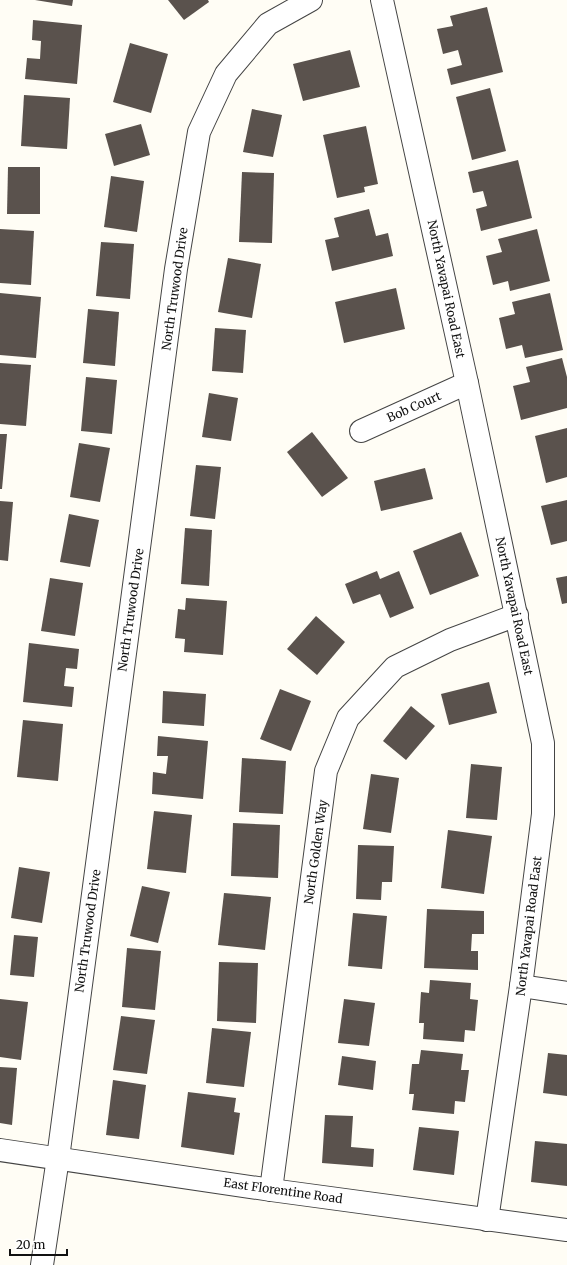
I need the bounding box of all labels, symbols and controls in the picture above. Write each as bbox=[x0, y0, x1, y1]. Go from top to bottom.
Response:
street label: North Yavapai Road East bbox=[425, 218, 469, 360]
street label: North Truwood Drive bbox=[158, 226, 191, 351]
street label: Bob Court bbox=[384, 388, 443, 425]
street label: North Yavapai Road East bbox=[493, 535, 537, 677]
street label: North Truwood Drive bbox=[114, 547, 147, 672]
street label: North Golden Way bbox=[301, 799, 330, 905]
street label: North Yavapai Road East bbox=[512, 855, 545, 997]
street label: North Truwood Drive bbox=[71, 868, 104, 993]
street label: East Florentine Road bbox=[223, 1175, 343, 1206]
scale bar bbox=[10, 1231, 67, 1257]
text: 20 m bbox=[16, 1237, 45, 1252]

